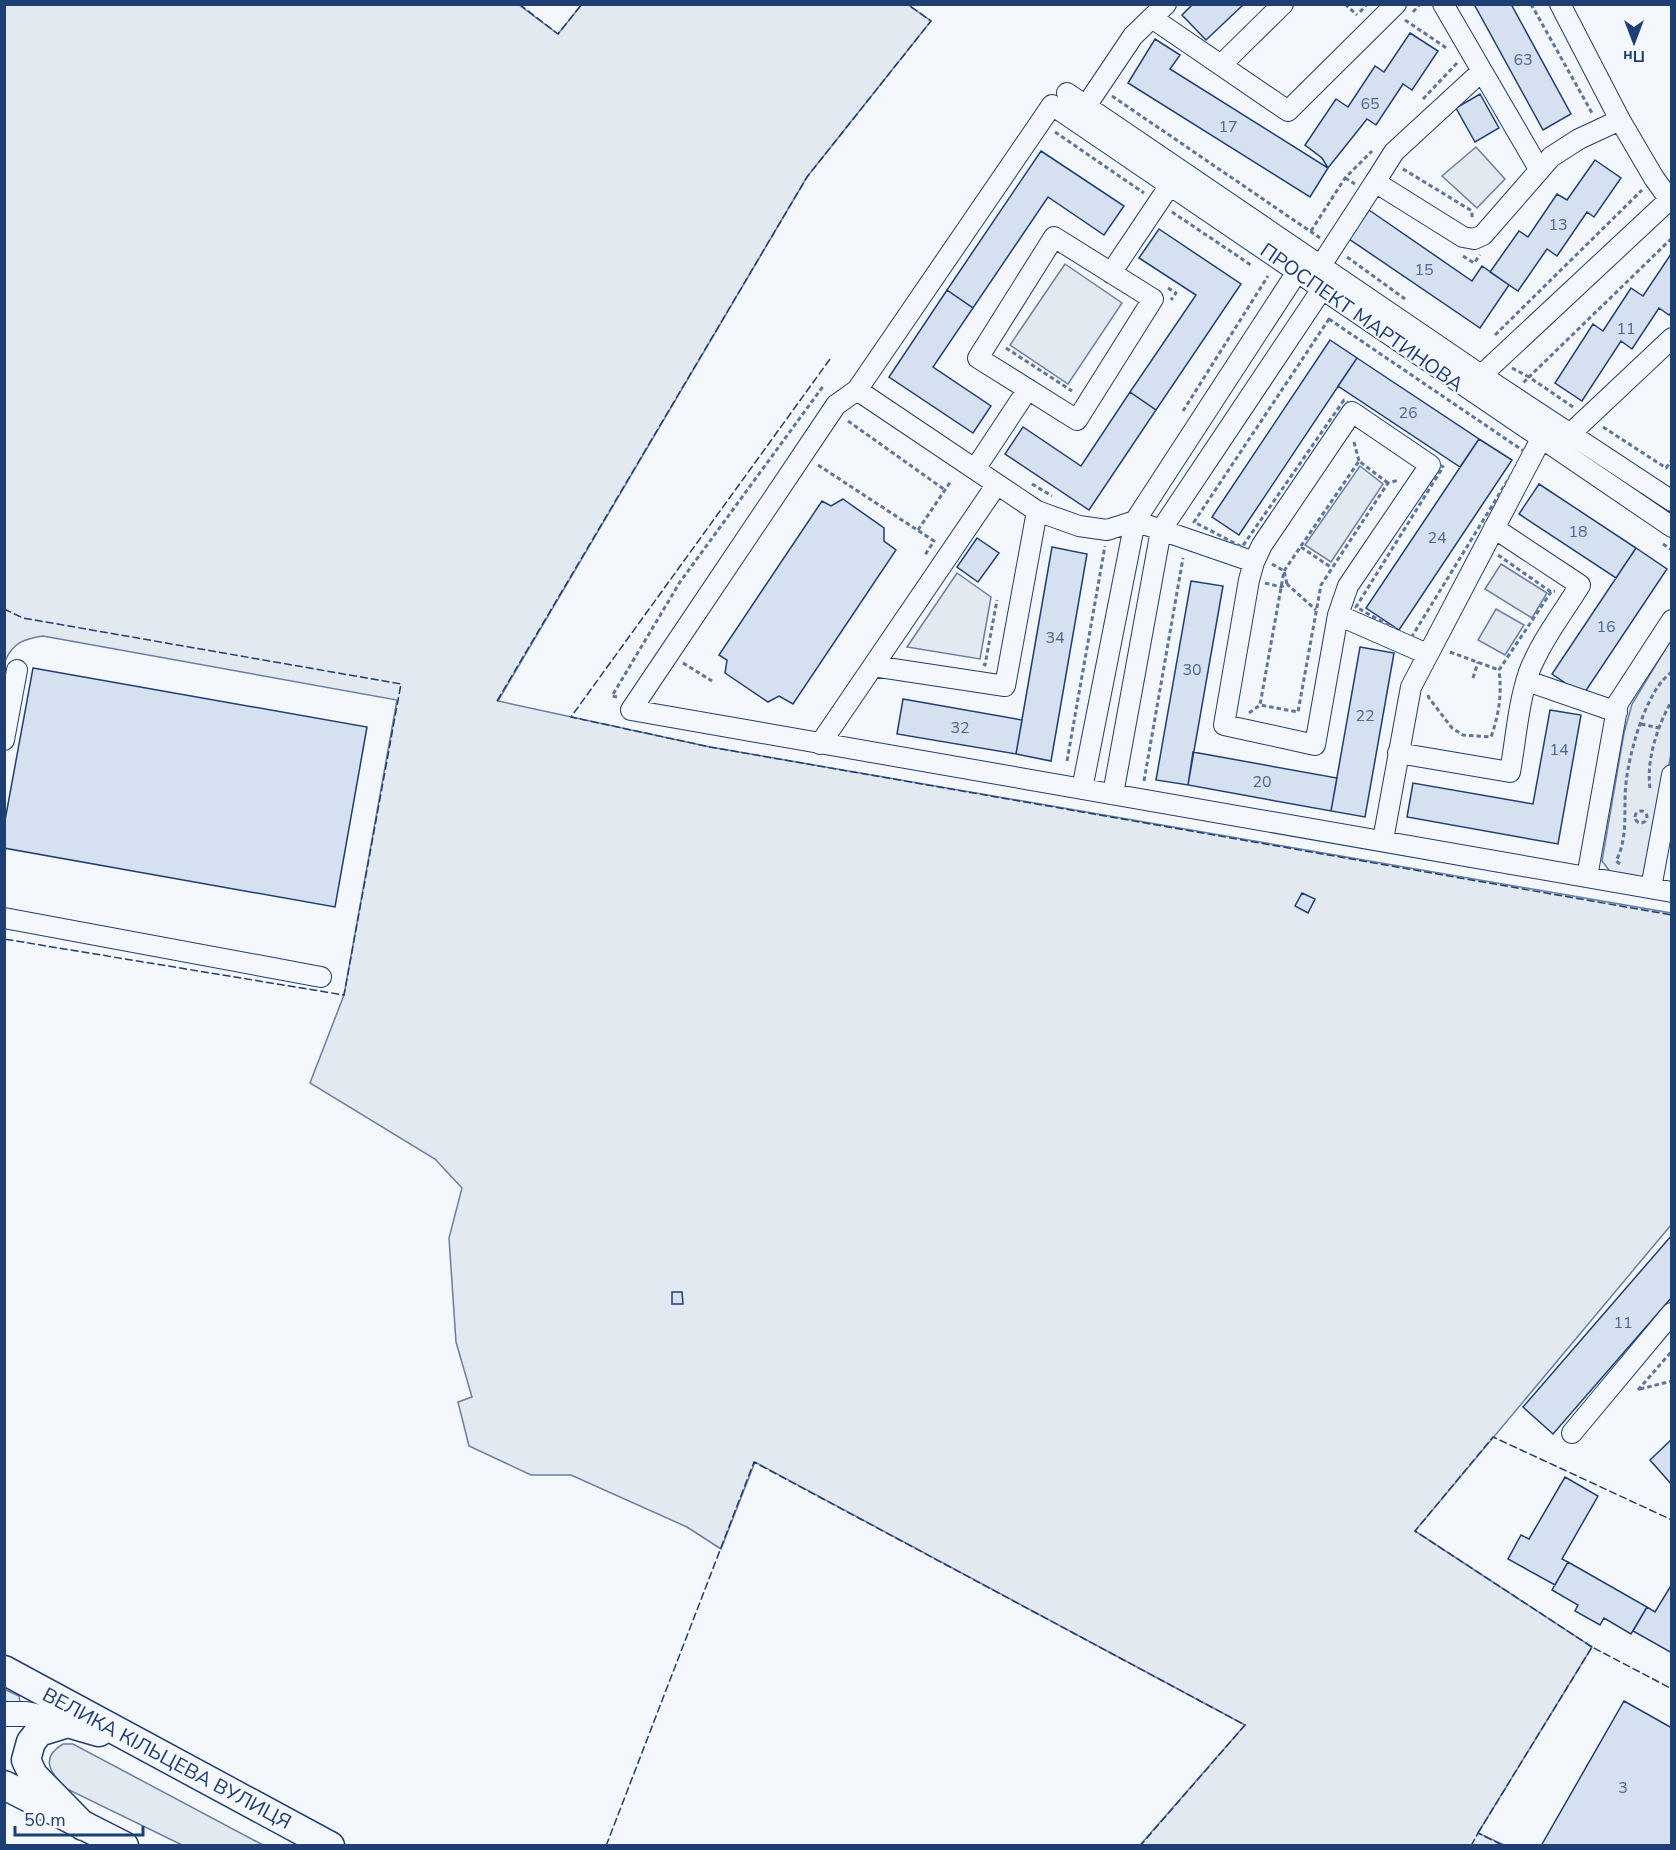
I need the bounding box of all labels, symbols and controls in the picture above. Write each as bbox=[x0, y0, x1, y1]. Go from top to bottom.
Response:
north arrow bbox=[1604, 12, 1664, 72]
text: Пн bbox=[1623, 45, 1645, 67]
house number: 63 bbox=[1513, 49, 1533, 71]
house number: 65 bbox=[1360, 93, 1380, 115]
house number: 17 bbox=[1218, 116, 1238, 138]
house number: 13 bbox=[1548, 214, 1568, 236]
street label: ПРОСПЕКТ МАРТИНОВА bbox=[1255, 237, 1469, 398]
house number: 15 bbox=[1414, 259, 1434, 281]
house number: 11 bbox=[1616, 318, 1636, 340]
house number: 26 bbox=[1398, 402, 1418, 424]
house number: 18 bbox=[1568, 521, 1588, 543]
house number: 24 bbox=[1427, 527, 1447, 549]
house number: 16 bbox=[1596, 616, 1616, 638]
house number: 34 bbox=[1045, 627, 1065, 649]
house number: 30 bbox=[1182, 659, 1202, 681]
house number: 22 bbox=[1355, 705, 1375, 727]
house number: 32 bbox=[950, 717, 970, 739]
house number: 14 bbox=[1549, 739, 1569, 761]
house number: 20 bbox=[1252, 771, 1272, 793]
house number: 11 bbox=[1613, 1312, 1633, 1334]
street label: ВЕЛИКА КІЛЬЦЕВА ВУЛИЦЯ bbox=[38, 1681, 296, 1836]
house number: 3 bbox=[1618, 1777, 1628, 1799]
scale bar bbox=[15, 1799, 142, 1837]
text: 50 m bbox=[24, 1808, 66, 1832]

